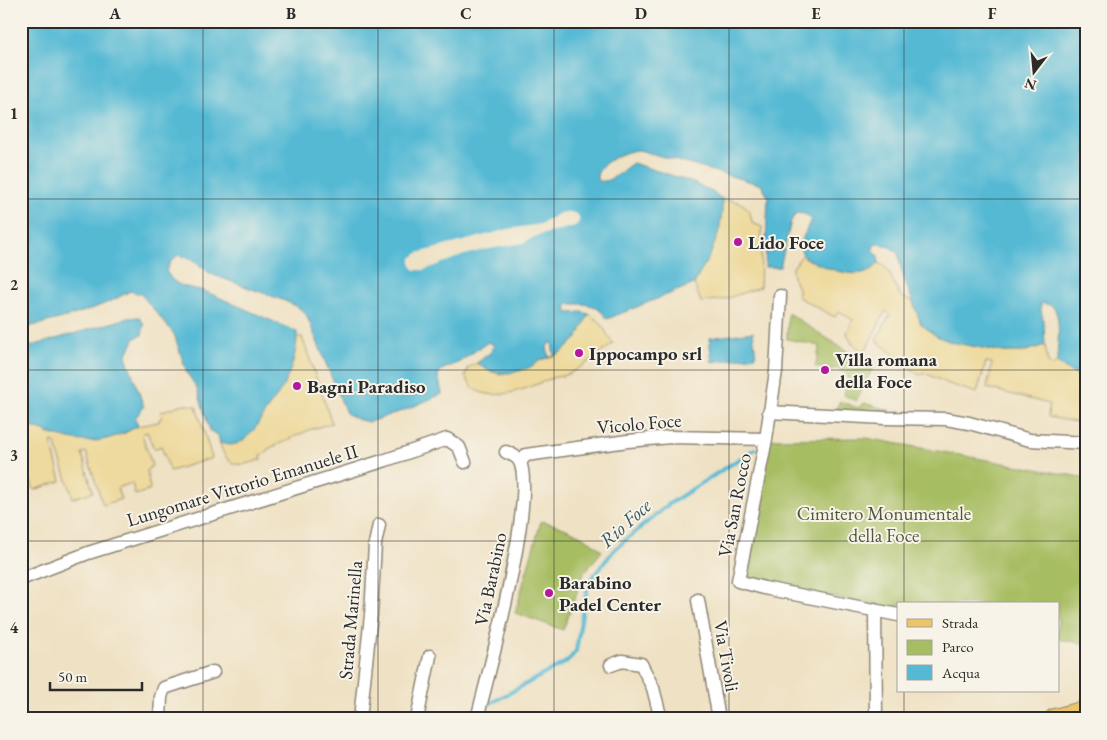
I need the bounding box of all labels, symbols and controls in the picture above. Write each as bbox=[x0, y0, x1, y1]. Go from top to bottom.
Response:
text: A bbox=[108, 3, 121, 24]
text: B bbox=[286, 3, 296, 24]
text: C bbox=[460, 3, 472, 24]
text: D bbox=[635, 3, 647, 24]
text: E bbox=[811, 3, 821, 24]
text: F bbox=[988, 3, 997, 24]
north arrow bbox=[1010, 48, 1060, 98]
text: N bbox=[1022, 74, 1038, 95]
text: 1 bbox=[10, 103, 18, 124]
place label: Lido Foce bbox=[748, 230, 824, 255]
marker: Lido Foce bbox=[732, 236, 744, 248]
text: 2 bbox=[10, 274, 19, 295]
place label: Ippocampo srl bbox=[589, 341, 703, 366]
marker: Ippocampo srl bbox=[573, 347, 585, 359]
place label: Villa romana della Foce bbox=[835, 347, 938, 394]
marker: Villa romana della Foce bbox=[819, 364, 831, 376]
place label: Bagni Paradiso bbox=[307, 374, 426, 399]
marker: Bagni Paradiso bbox=[291, 380, 303, 392]
street label: Vicolo Foce bbox=[596, 407, 682, 440]
street label: Lungomare Vittorio Emanuele II bbox=[123, 438, 361, 533]
text: 3 bbox=[10, 445, 18, 466]
street label: Via San Rocco bbox=[712, 451, 757, 559]
water label: Rio Foce bbox=[593, 493, 657, 553]
park label: Cimitero Monumentale della Foce bbox=[797, 501, 971, 548]
street label: Via Barabino bbox=[468, 530, 513, 628]
street label: Strada Marinella bbox=[333, 559, 368, 681]
place label: Barabino Padel Center bbox=[559, 570, 661, 617]
marker: Barabino Padel Center bbox=[543, 587, 555, 599]
legend bbox=[897, 602, 1060, 692]
text: Strada bbox=[942, 613, 978, 632]
text: 4 bbox=[10, 617, 19, 638]
street label: Via Tivoli bbox=[708, 618, 745, 694]
text: Parco bbox=[942, 637, 974, 656]
scale bar bbox=[50, 660, 142, 692]
text: Acqua bbox=[941, 663, 980, 682]
text: 50 m bbox=[58, 667, 87, 686]

